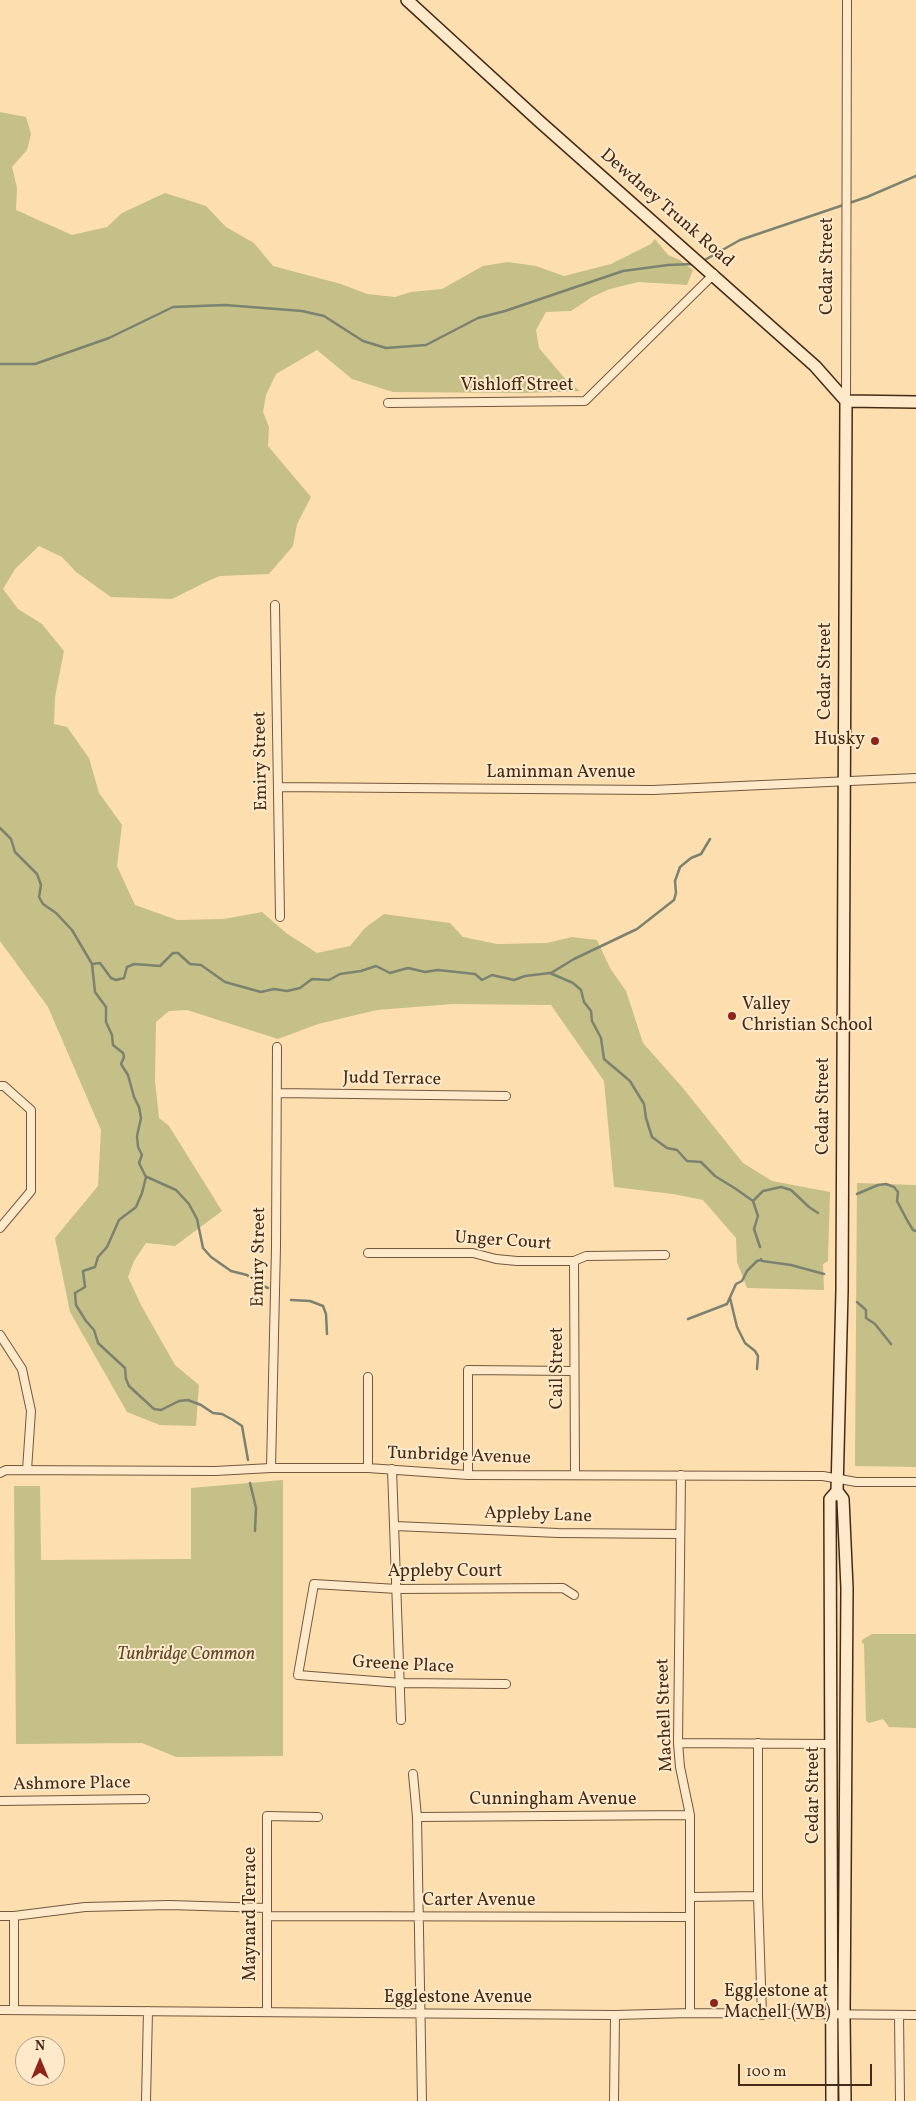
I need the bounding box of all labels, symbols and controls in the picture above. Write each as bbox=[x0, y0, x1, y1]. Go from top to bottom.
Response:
street label: Dewdney Trunk Road bbox=[595, 145, 737, 273]
street label: Cedar Street bbox=[818, 217, 840, 315]
street label: Vishloff Street bbox=[460, 376, 574, 398]
street label: Cedar Street bbox=[816, 622, 838, 720]
street label: Emiry Street bbox=[250, 711, 274, 811]
place label: Husky bbox=[814, 730, 865, 752]
marker: Husky bbox=[869, 735, 881, 747]
street label: Laminman Avenue bbox=[486, 763, 636, 785]
place label: Valley Christian School bbox=[742, 995, 873, 1038]
marker: Valley Christian School bbox=[726, 1010, 738, 1022]
street label: Cedar Street bbox=[814, 1057, 836, 1155]
street label: Judd Terrace bbox=[343, 1068, 441, 1092]
street label: Emiry Street bbox=[248, 1207, 272, 1307]
street label: Unger Court bbox=[454, 1228, 552, 1256]
street label: Cail Street bbox=[548, 1327, 570, 1409]
street label: Tunbridge Avenue bbox=[387, 1444, 531, 1470]
street label: Appleby Lane bbox=[484, 1503, 592, 1529]
street label: Appleby Court bbox=[388, 1562, 502, 1584]
park label: Tunbridge Common bbox=[117, 1645, 255, 1667]
street label: Greene Place bbox=[351, 1653, 455, 1679]
street label: Machell Street bbox=[653, 1658, 679, 1772]
street label: Cedar Street bbox=[804, 1746, 826, 1844]
street label: Ashmore Place bbox=[13, 1773, 131, 1797]
street label: Cunningham Avenue bbox=[470, 1790, 636, 1812]
street label: Maynard Terrace bbox=[241, 1847, 263, 1981]
street label: Carter Avenue bbox=[423, 1891, 535, 1913]
place label: Egglestone at Machell (WB) bbox=[724, 1982, 831, 2025]
street label: Egglestone Avenue bbox=[384, 1988, 532, 2010]
marker: Egglestone at Machell (WB) bbox=[708, 1997, 720, 2009]
north arrow bbox=[15, 2036, 65, 2086]
text: N bbox=[35, 2037, 45, 2056]
scale bar bbox=[741, 2054, 875, 2086]
text: 100 m bbox=[746, 2062, 786, 2083]

